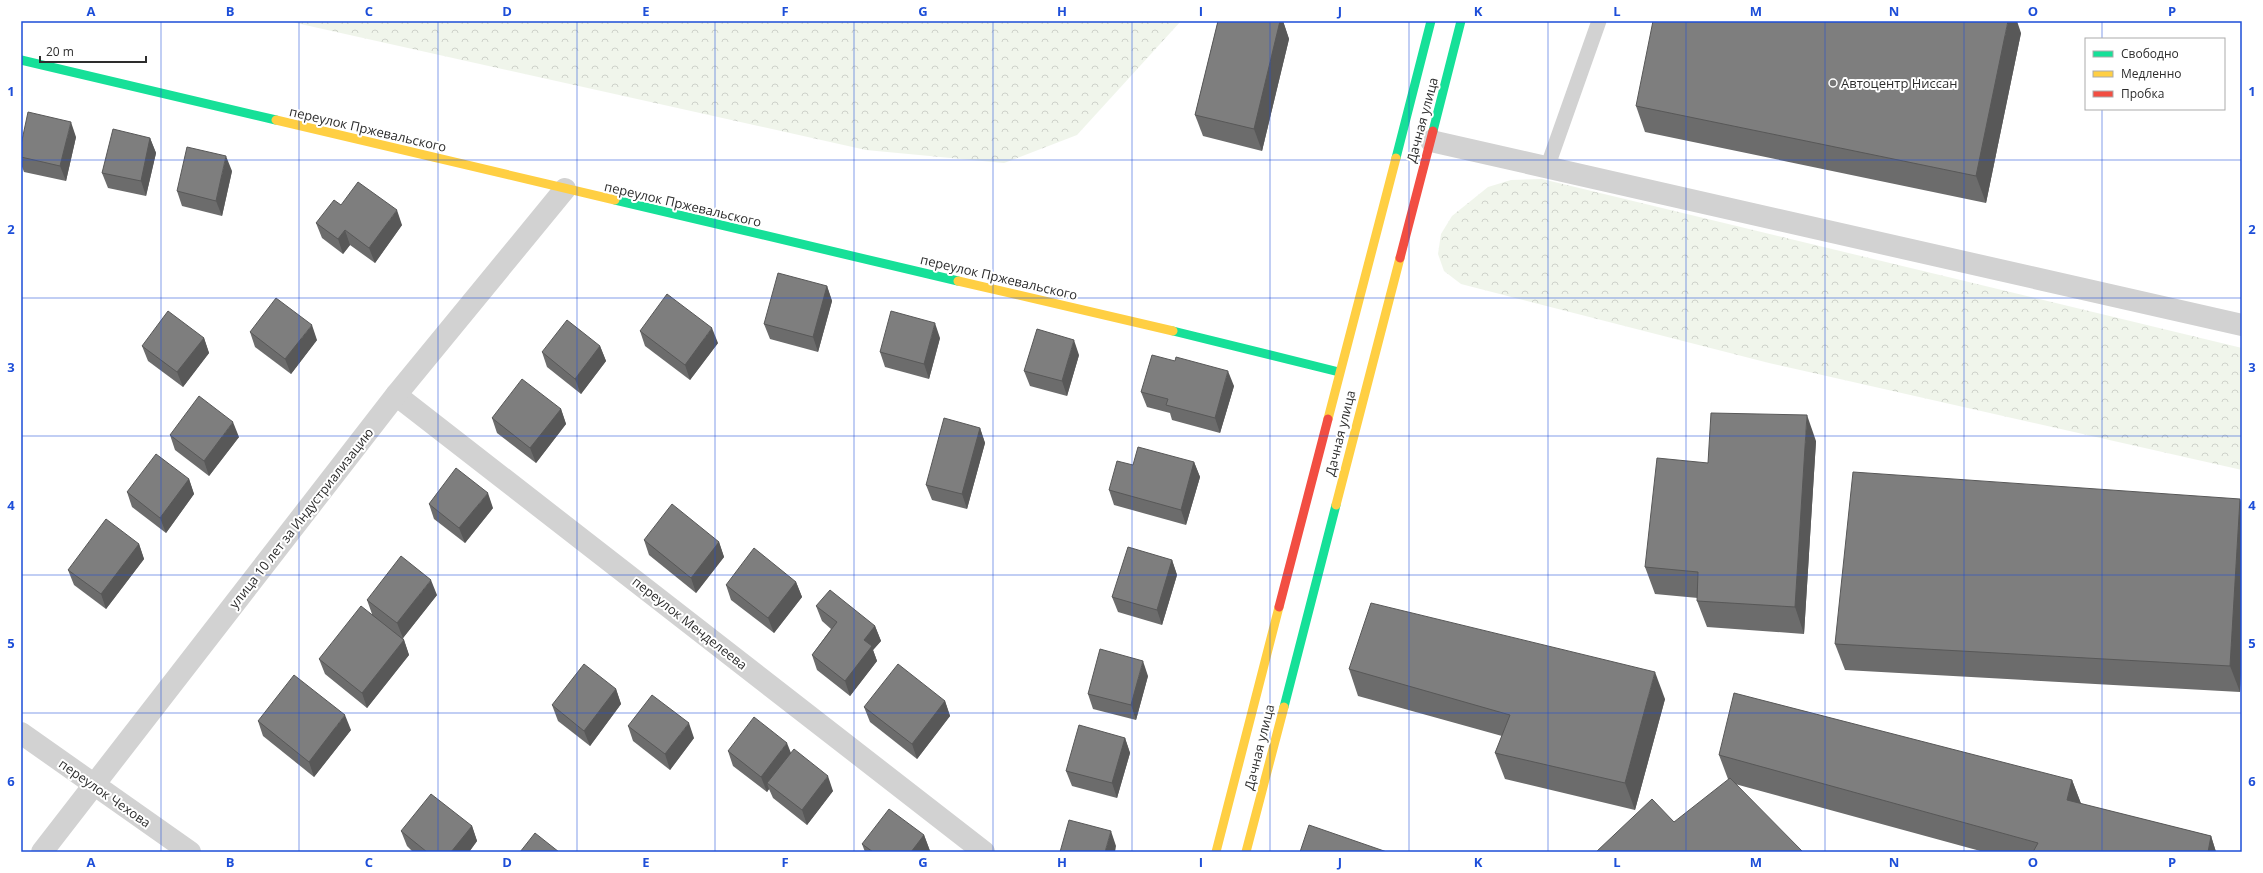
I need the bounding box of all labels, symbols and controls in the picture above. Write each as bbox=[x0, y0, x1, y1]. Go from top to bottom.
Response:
text: A bbox=[87, 2, 96, 20]
text: B bbox=[226, 2, 235, 20]
text: C bbox=[365, 2, 373, 20]
text: D bbox=[502, 2, 512, 20]
text: E bbox=[642, 2, 650, 20]
text: F bbox=[781, 2, 789, 20]
text: G bbox=[918, 2, 928, 20]
text: H bbox=[1057, 2, 1067, 20]
text: I bbox=[1199, 2, 1203, 20]
text: J bbox=[1337, 2, 1342, 20]
text: K bbox=[1474, 2, 1483, 20]
text: L bbox=[1613, 2, 1621, 20]
text: M bbox=[1750, 2, 1762, 20]
text: N bbox=[1889, 2, 1899, 20]
text: O bbox=[2028, 2, 2038, 20]
text: P bbox=[2168, 2, 2176, 20]
scale bar bbox=[40, 38, 146, 64]
legend bbox=[2085, 38, 2225, 110]
text: 20 m bbox=[46, 43, 74, 60]
text: Свободно bbox=[2121, 45, 2179, 62]
text: Медленно bbox=[2121, 65, 2181, 82]
place label: Автоцентр Ниссан bbox=[1841, 74, 1958, 92]
street label: Дачная улица bbox=[1402, 75, 1442, 165]
marker: Автоцентр Ниссан bbox=[1828, 78, 1838, 88]
text: 1 bbox=[7, 82, 15, 100]
text: 1 bbox=[2248, 82, 2256, 100]
text: Пробка bbox=[2121, 85, 2164, 102]
street label: переулок Пржевальского bbox=[288, 102, 449, 156]
street label: переулок Пржевальского bbox=[603, 177, 764, 231]
text: 2 bbox=[7, 220, 15, 238]
text: 2 bbox=[2248, 220, 2256, 238]
street label: переулок Пржевальского bbox=[919, 250, 1080, 304]
text: 3 bbox=[7, 358, 15, 376]
text: 3 bbox=[2248, 358, 2256, 376]
street label: Дачная улица bbox=[1321, 388, 1359, 478]
street label: улица 10 лет за Индустриализацию bbox=[225, 424, 377, 612]
text: 4 bbox=[7, 496, 15, 514]
text: 4 bbox=[2248, 496, 2256, 514]
street label: переулок Менделеева bbox=[629, 572, 751, 674]
text: 5 bbox=[7, 634, 15, 652]
text: 5 bbox=[2248, 634, 2256, 652]
street label: Дачная улица bbox=[1240, 702, 1278, 792]
street label: переулок Чехова bbox=[56, 755, 154, 831]
text: 6 bbox=[7, 772, 15, 790]
text: 6 bbox=[2248, 772, 2256, 790]
text: A bbox=[87, 853, 96, 871]
text: B bbox=[226, 853, 235, 871]
text: C bbox=[365, 853, 373, 871]
text: D bbox=[502, 853, 512, 871]
text: E bbox=[642, 853, 650, 871]
text: F bbox=[781, 853, 789, 871]
text: G bbox=[918, 853, 928, 871]
text: H bbox=[1057, 853, 1067, 871]
text: I bbox=[1199, 853, 1203, 871]
text: J bbox=[1337, 853, 1342, 871]
text: K bbox=[1474, 853, 1483, 871]
text: L bbox=[1613, 853, 1621, 871]
text: M bbox=[1750, 853, 1762, 871]
text: N bbox=[1889, 853, 1899, 871]
text: O bbox=[2028, 853, 2038, 871]
text: P bbox=[2168, 853, 2176, 871]

